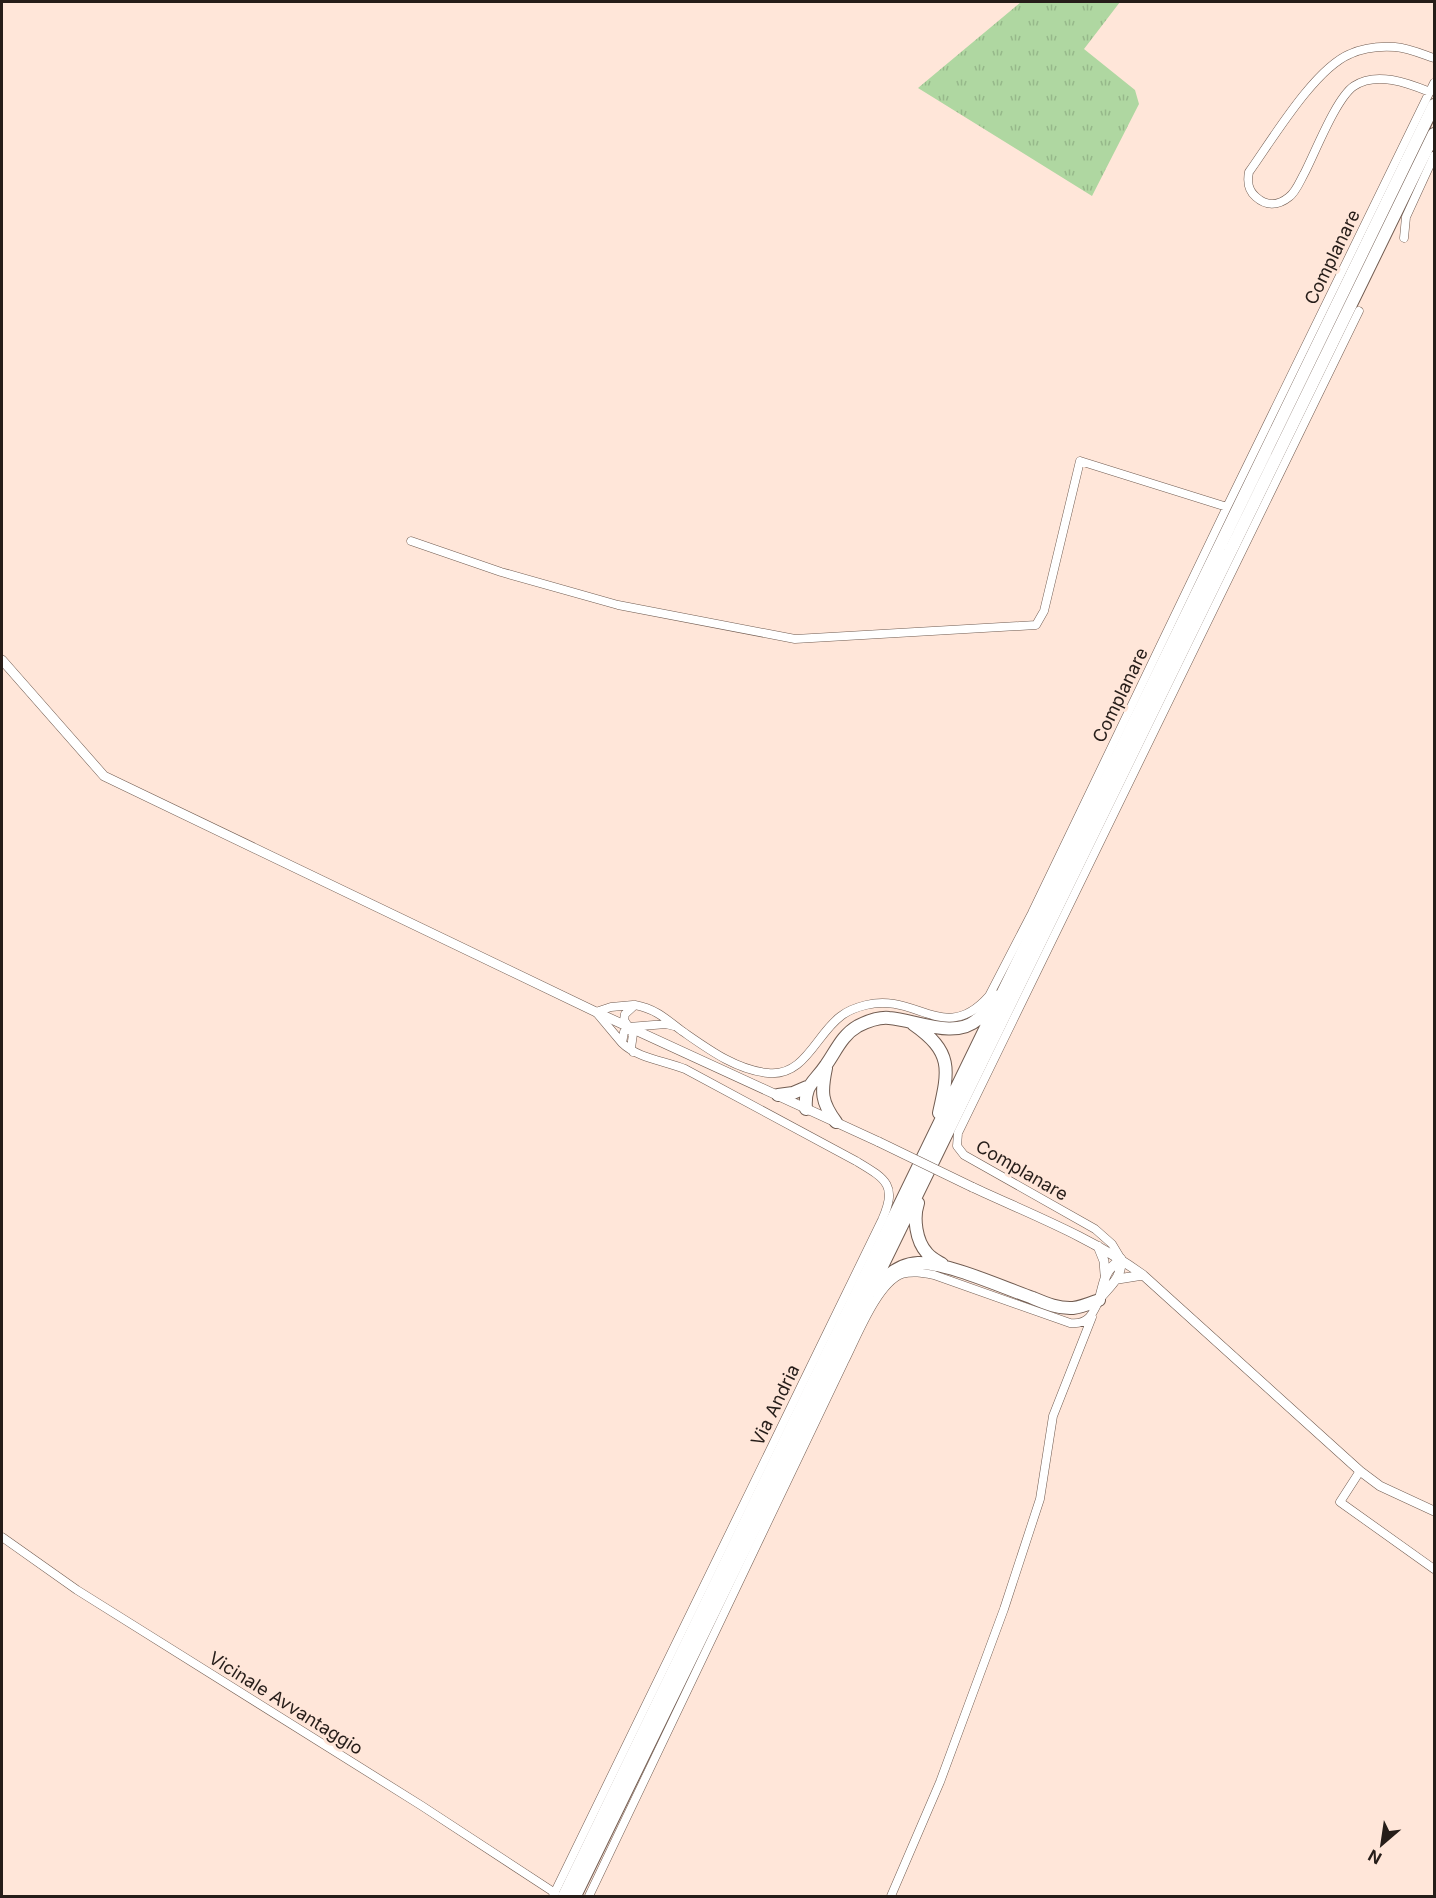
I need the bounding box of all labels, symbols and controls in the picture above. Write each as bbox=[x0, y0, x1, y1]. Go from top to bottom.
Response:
street label: Complanare bbox=[1300, 206, 1364, 308]
street label: Complanare bbox=[1088, 644, 1152, 746]
street label: Complanare bbox=[972, 1135, 1072, 1205]
street label: Via Andria bbox=[746, 1361, 804, 1449]
street label: Vicinale Avvantaggio bbox=[205, 1647, 367, 1759]
north arrow bbox=[1352, 1814, 1412, 1874]
text: N bbox=[1365, 1845, 1385, 1869]

